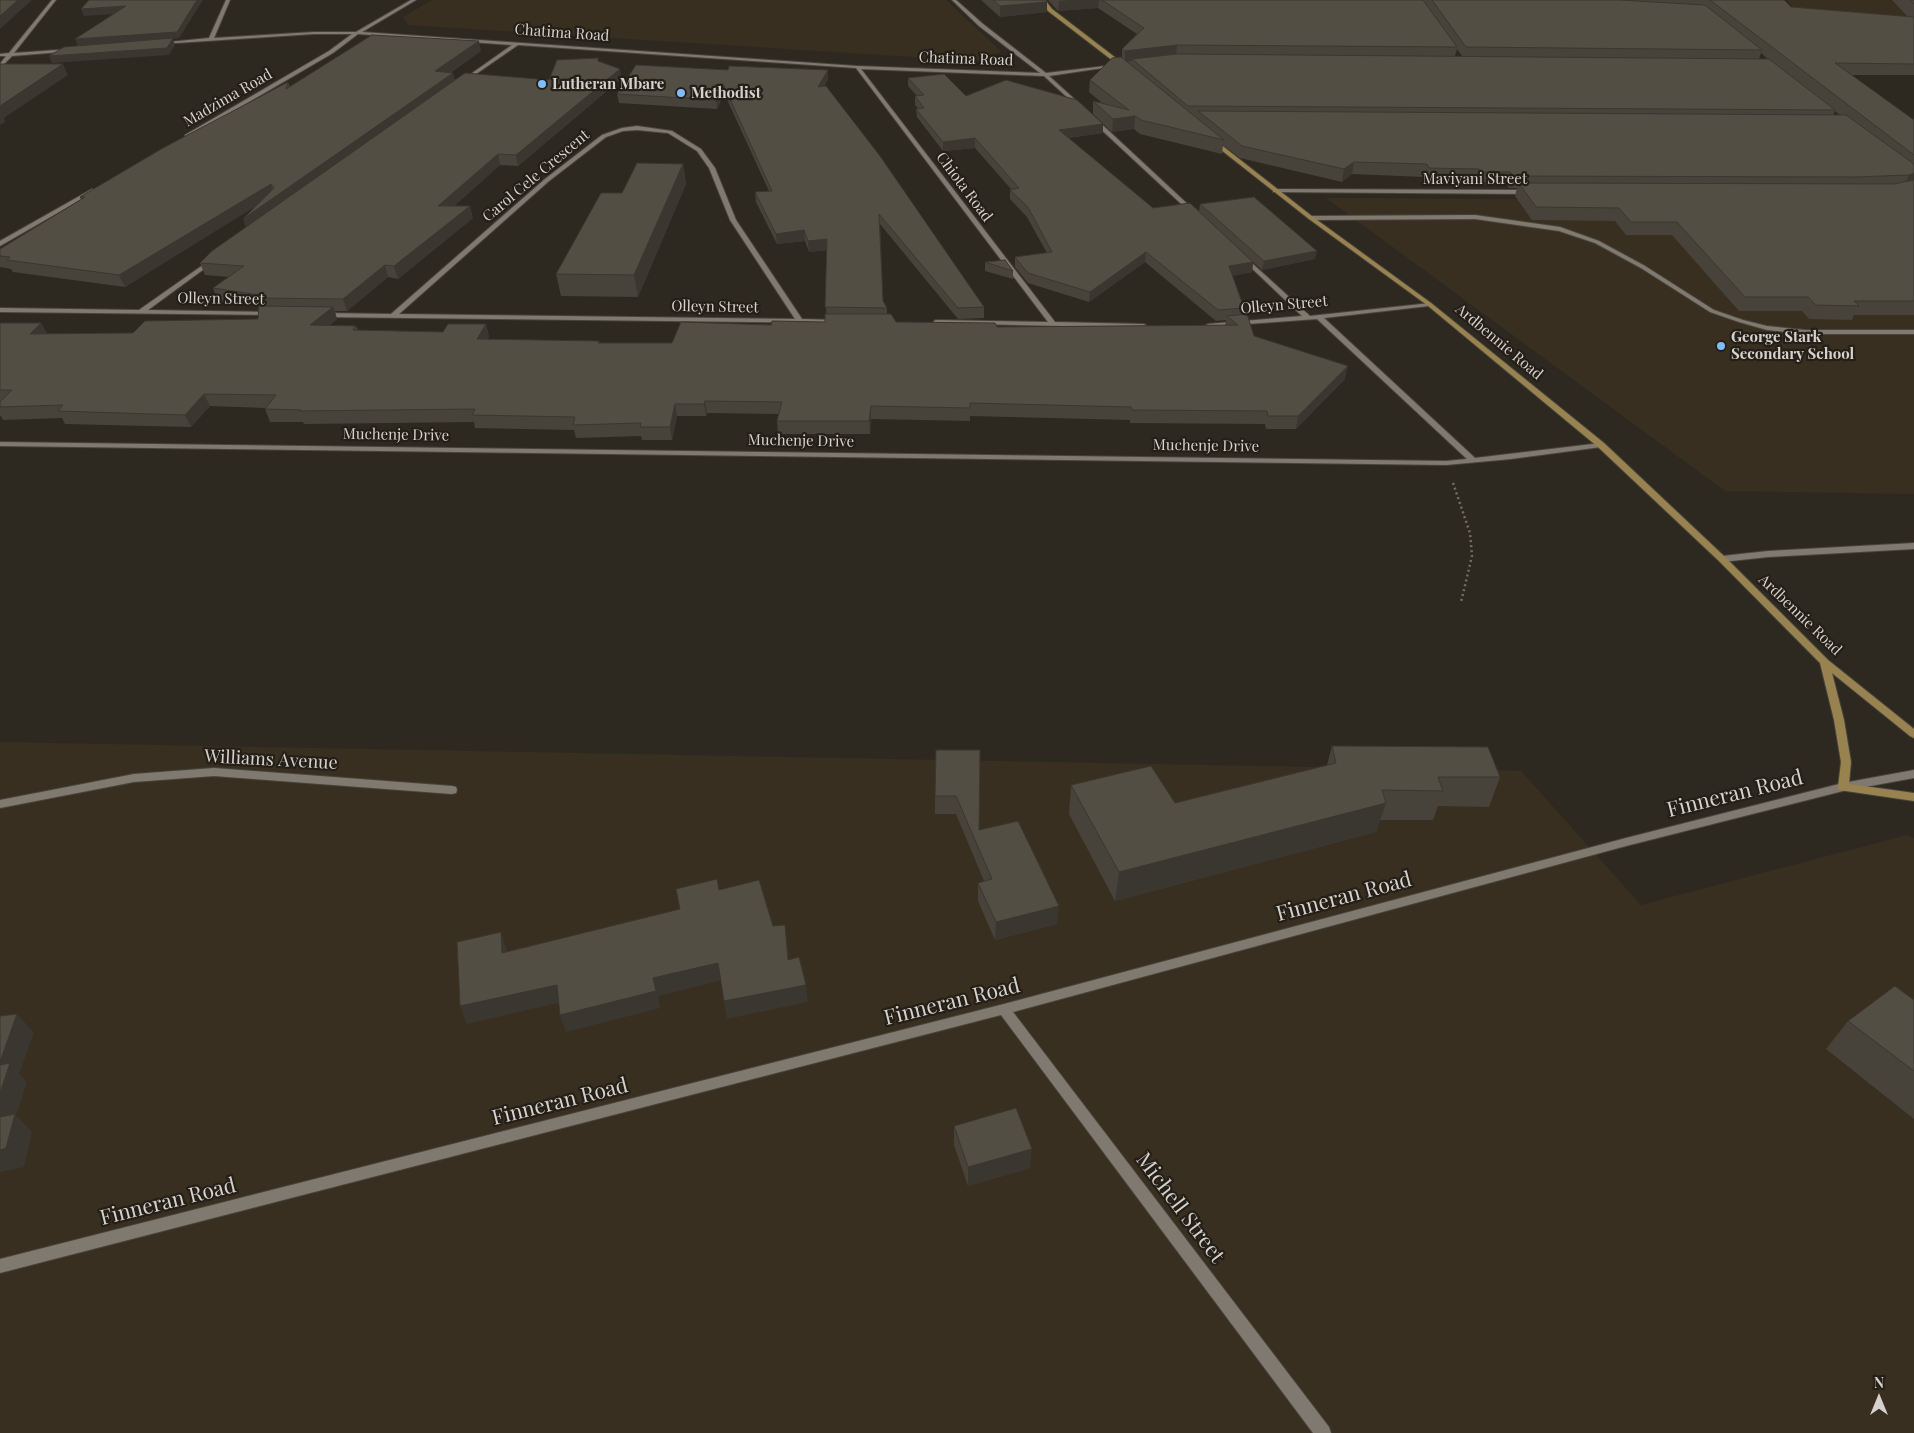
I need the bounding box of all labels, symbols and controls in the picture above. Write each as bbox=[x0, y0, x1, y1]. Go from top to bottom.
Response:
street label: Chatima Road bbox=[514, 21, 610, 45]
street label: Chatima Road bbox=[918, 48, 1014, 70]
street label: Madzima Road bbox=[180, 65, 276, 131]
place label: Lutheran Mbare bbox=[552, 75, 664, 93]
marker: Lutheran Mbare bbox=[536, 78, 548, 90]
place label: Methodist bbox=[691, 84, 761, 102]
marker: Methodist bbox=[675, 87, 687, 99]
street label: Carol Cele Crescent bbox=[479, 126, 593, 226]
street label: Chiota Road bbox=[932, 149, 996, 225]
street label: Maviyani Street bbox=[1423, 170, 1527, 188]
street label: Olleyn Street bbox=[177, 289, 265, 309]
street label: Olleyn Street bbox=[1240, 292, 1328, 318]
street label: Olleyn Street bbox=[671, 297, 759, 317]
street label: Ardbennie Road bbox=[1452, 300, 1546, 384]
place label: George Stark Secondary School bbox=[1731, 328, 1854, 363]
marker: George Stark Secondary School bbox=[1715, 340, 1727, 352]
street label: Muchenje Drive bbox=[343, 425, 449, 445]
street label: Muchenje Drive bbox=[748, 431, 854, 451]
street label: Muchenje Drive bbox=[1153, 436, 1259, 456]
street label: Ardbennie Road bbox=[1755, 571, 1845, 659]
street label: Williams Avenue bbox=[204, 746, 338, 774]
street label: Finneran Road bbox=[1664, 765, 1806, 823]
street label: Finneran Road bbox=[1274, 867, 1414, 927]
street label: Finneran Road bbox=[881, 973, 1023, 1031]
street label: Finneran Road bbox=[489, 1073, 631, 1131]
street label: Michell Street bbox=[1130, 1148, 1230, 1268]
street label: Finneran Road bbox=[97, 1173, 239, 1231]
north arrow bbox=[1854, 1373, 1904, 1423]
text: N bbox=[1874, 1373, 1884, 1392]

